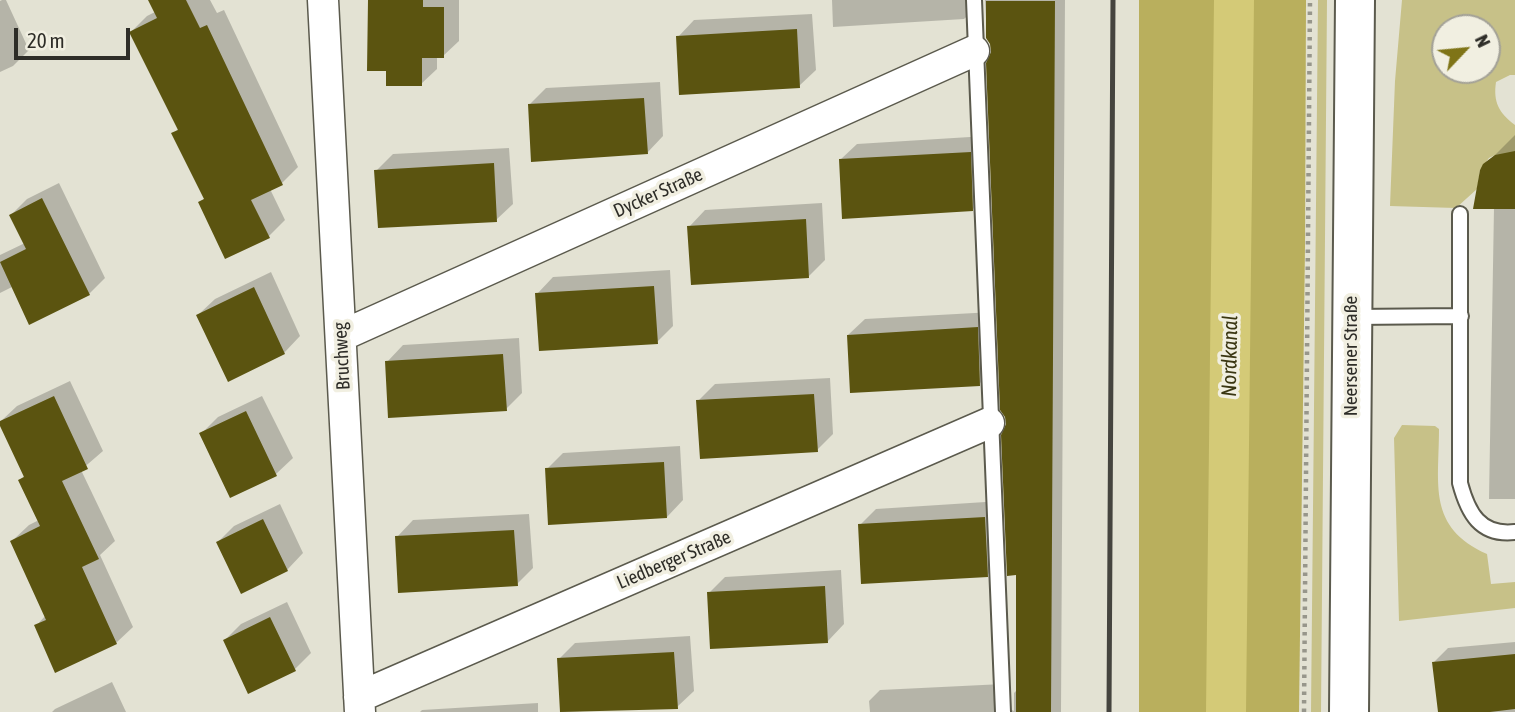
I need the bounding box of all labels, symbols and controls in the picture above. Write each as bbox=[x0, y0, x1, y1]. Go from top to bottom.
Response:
scale bar bbox=[18, 14, 133, 58]
north arrow bbox=[1431, 14, 1501, 84]
text: 20 m bbox=[27, 28, 65, 52]
text: N bbox=[1471, 31, 1495, 51]
street label: Dycker Straße bbox=[610, 163, 706, 223]
street label: Neersener Straße bbox=[1340, 296, 1362, 416]
water label: Nordkanal bbox=[1217, 315, 1243, 397]
street label: Bruchweg bbox=[329, 321, 355, 391]
street label: Liedberger Straße bbox=[614, 526, 734, 594]

